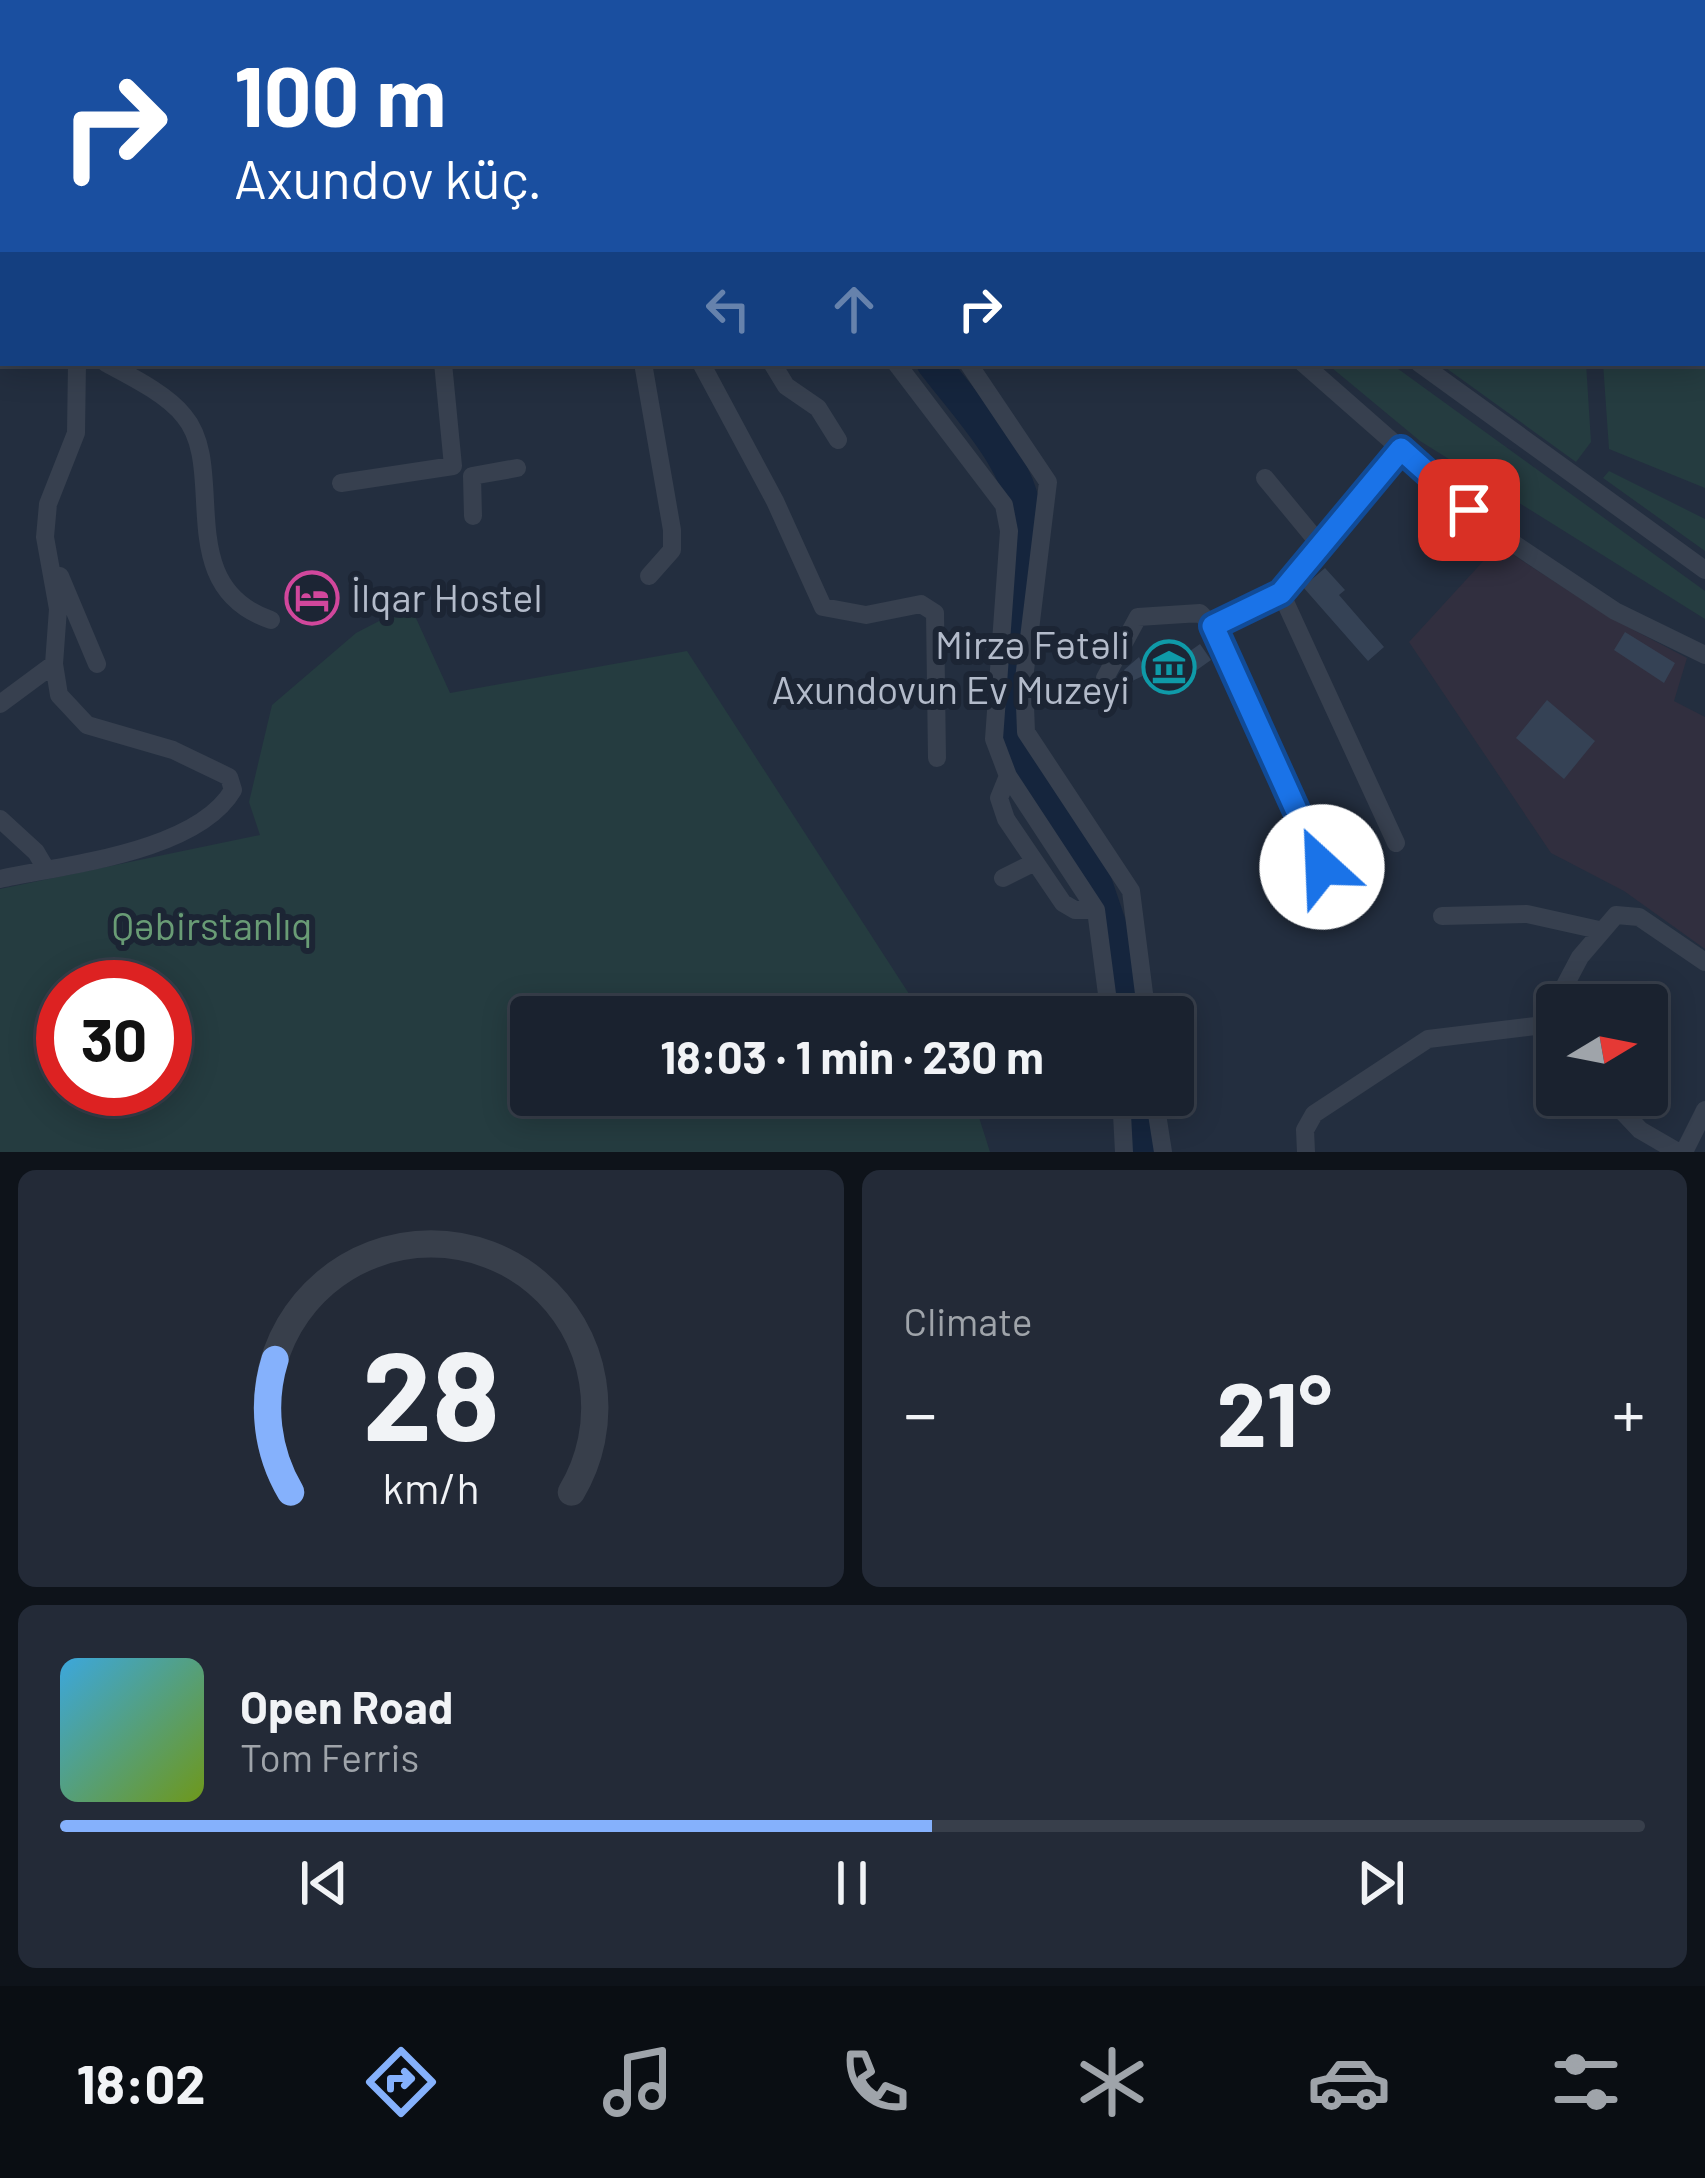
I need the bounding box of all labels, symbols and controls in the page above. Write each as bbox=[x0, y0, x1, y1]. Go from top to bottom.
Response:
text: 100 m bbox=[234, 43, 446, 144]
icon: right bbox=[36, 48, 192, 204]
text: Axundov küç. bbox=[234, 145, 542, 210]
icon: left bbox=[695, 276, 761, 342]
icon: ahead bbox=[821, 276, 887, 342]
icon: right bbox=[947, 276, 1013, 342]
pin bbox=[1418, 459, 1520, 561]
icon: arrive bbox=[1436, 477, 1502, 543]
hotel icon: İlqar Hostel bbox=[284, 570, 340, 626]
place label: İlqar Hostel bbox=[351, 573, 542, 620]
place label: Mirzə Fətəli Axundovun Ev Muzeyi bbox=[772, 620, 1130, 712]
museum icon: Mirzə Fətəli Axundovun Ev Muzeyi bbox=[1141, 639, 1197, 695]
position arrow bbox=[1259, 804, 1385, 930]
park label: Qəbirstanlıq bbox=[111, 901, 313, 948]
speed limit sign: 30 bbox=[36, 960, 192, 1116]
north arrow bbox=[1536, 984, 1668, 1116]
map controls bbox=[1536, 984, 1668, 1116]
text: 18:03 · 1 min · 230 m bbox=[660, 1029, 1044, 1083]
text: Climate bbox=[904, 1297, 1033, 1344]
text: 28 bbox=[362, 1316, 499, 1466]
text: 21° bbox=[1216, 1357, 1332, 1465]
text: − bbox=[904, 1372, 937, 1451]
text: + bbox=[1612, 1372, 1645, 1451]
text: km/h bbox=[382, 1460, 479, 1512]
text: Open Road bbox=[240, 1679, 453, 1733]
text: Tom Ferris bbox=[240, 1733, 419, 1780]
icon: previous bbox=[291, 1850, 357, 1916]
icon: pause bbox=[819, 1850, 885, 1916]
icon: next bbox=[1348, 1850, 1414, 1916]
icon: directions bbox=[359, 2040, 443, 2124]
icon: music bbox=[596, 2040, 680, 2124]
icon: phone bbox=[833, 2040, 917, 2124]
icon: climate bbox=[1070, 2040, 1154, 2124]
icon: car bbox=[1307, 2040, 1391, 2124]
icon: filters bbox=[1544, 2040, 1628, 2124]
text: 18:02 bbox=[77, 2050, 206, 2115]

